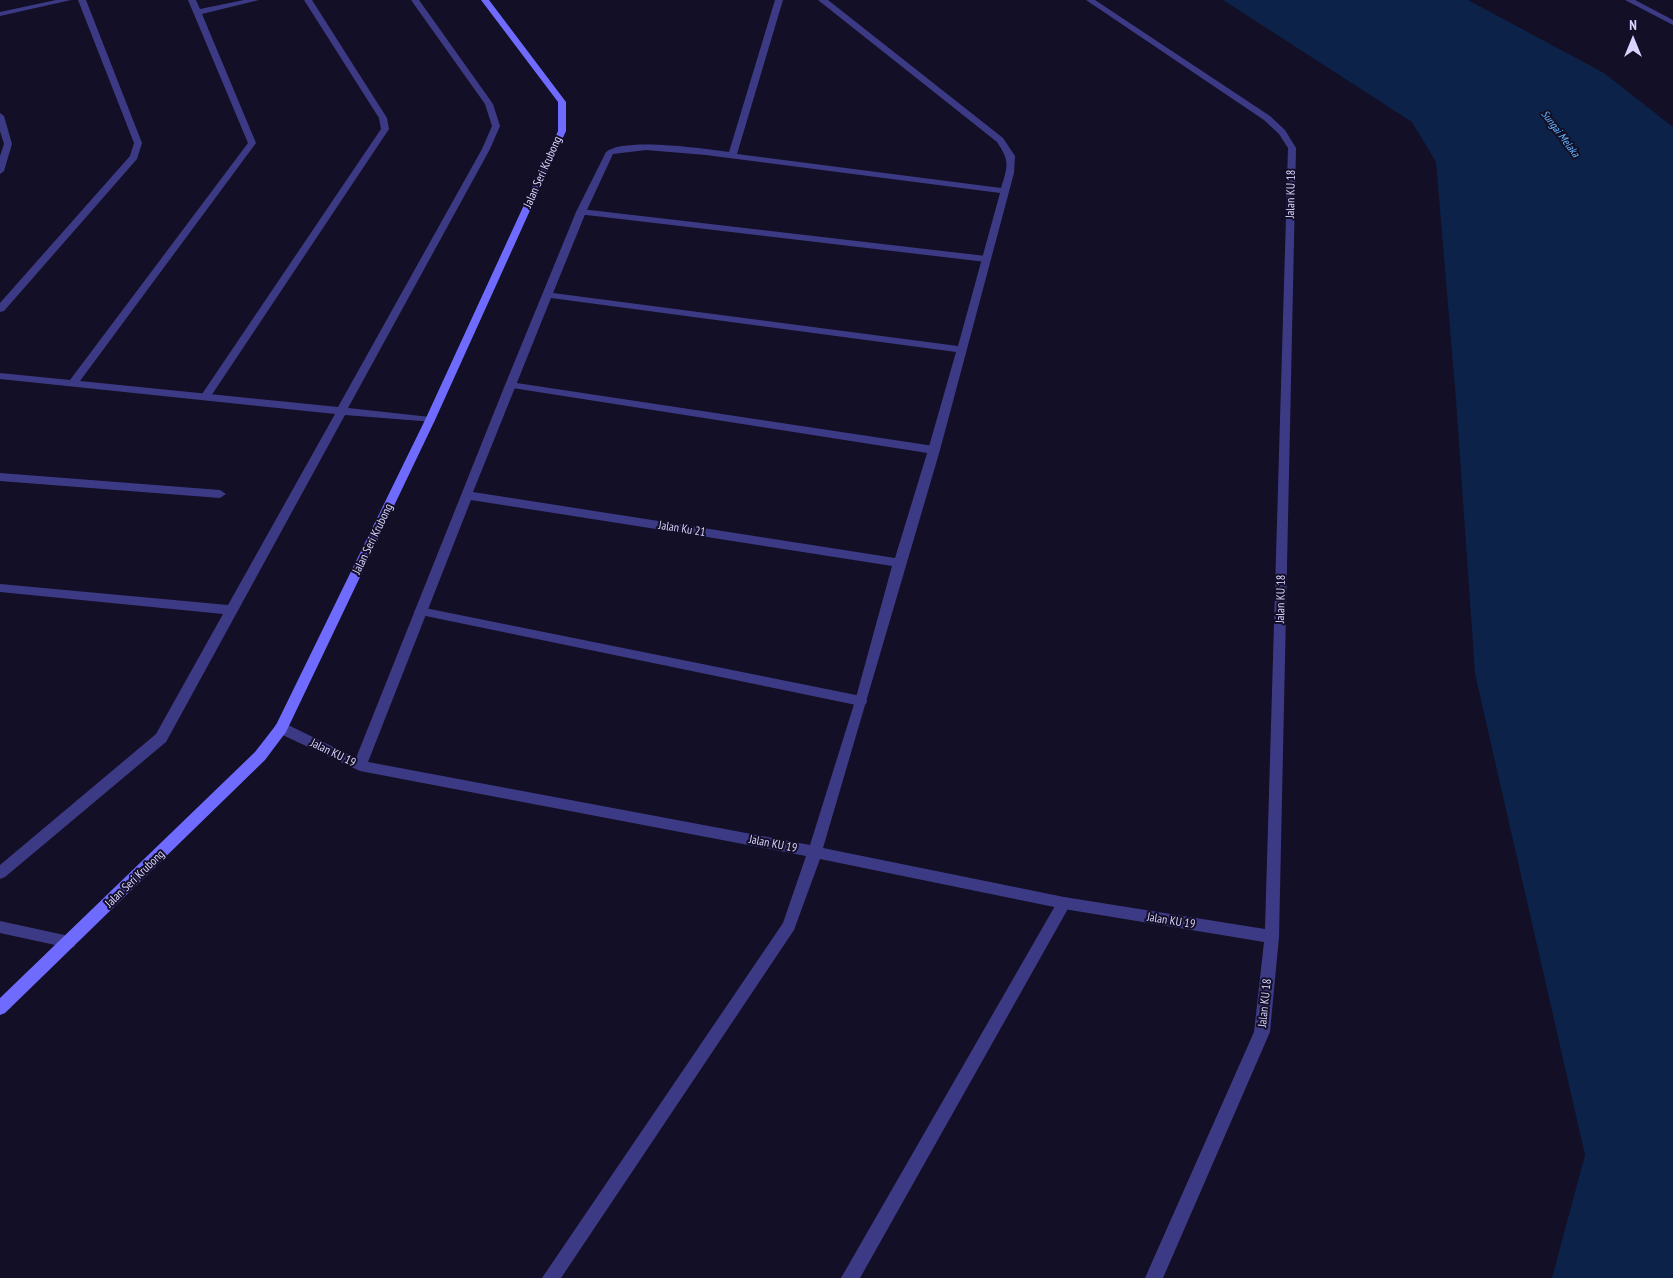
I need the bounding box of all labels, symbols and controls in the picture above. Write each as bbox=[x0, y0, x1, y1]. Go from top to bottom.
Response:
north arrow bbox=[1608, 15, 1658, 65]
text: N bbox=[1629, 16, 1637, 34]
water label: Sungai Melaka bbox=[1538, 108, 1582, 160]
street label: Jalan Seri Krubong bbox=[521, 134, 565, 210]
street label: Jalan KU 18 bbox=[1283, 170, 1299, 218]
street label: Jalan Seri Krubong bbox=[350, 501, 396, 577]
street label: Jalan Ku 21 bbox=[658, 518, 706, 540]
street label: Jalan KU 18 bbox=[1273, 575, 1289, 623]
street label: Jalan KU 19 bbox=[308, 736, 358, 770]
street label: Jalan KU 19 bbox=[748, 832, 798, 856]
street label: Jalan Seri Krubong bbox=[102, 847, 168, 911]
street label: Jalan KU 19 bbox=[1146, 910, 1196, 932]
street label: Jalan KU 18 bbox=[1255, 978, 1275, 1028]

